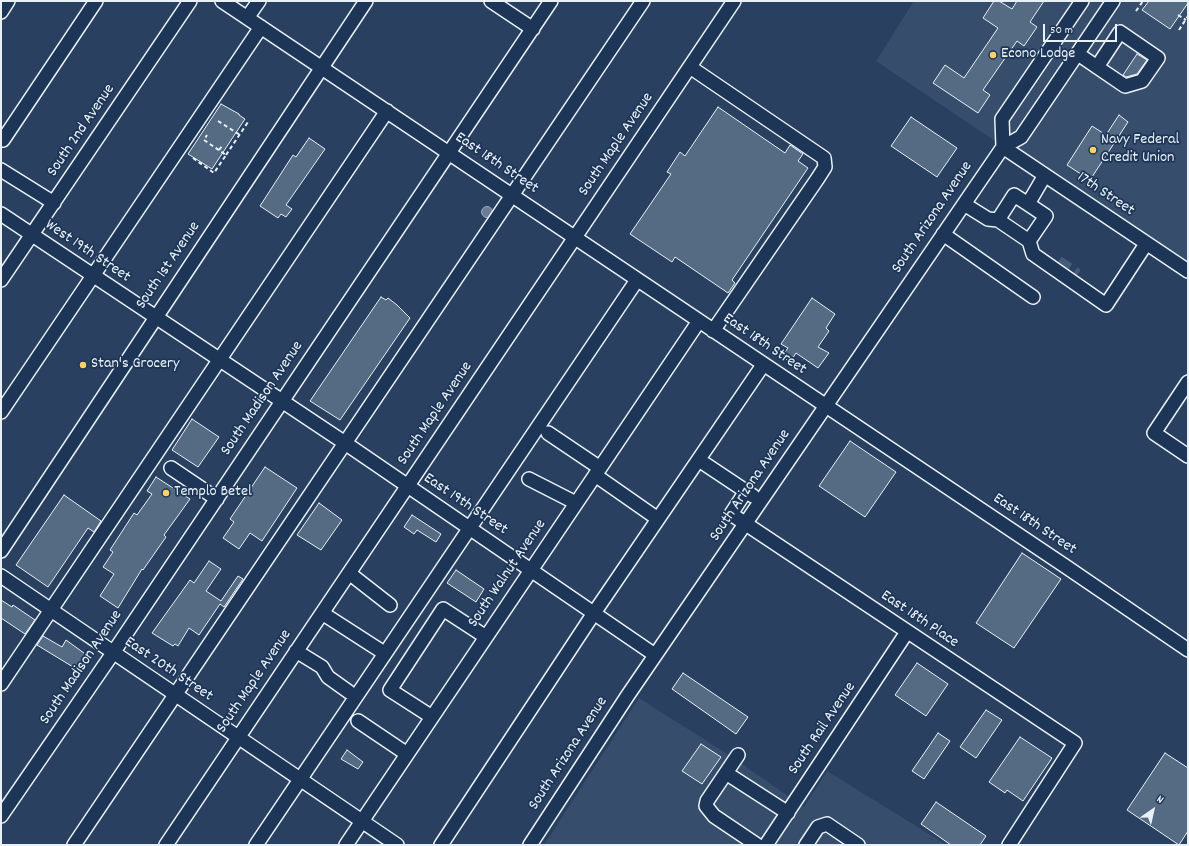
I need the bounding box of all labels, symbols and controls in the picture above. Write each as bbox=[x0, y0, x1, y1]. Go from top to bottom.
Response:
scale bar bbox=[1045, 16, 1119, 42]
text: 50 m bbox=[1050, 22, 1073, 39]
place label: Econo Lodge bbox=[1001, 45, 1075, 65]
marker: Econo Lodge bbox=[988, 50, 998, 60]
street label: South 2nd Avenue bbox=[44, 81, 120, 181]
street label: South Maple Avenue bbox=[575, 90, 659, 200]
street label: East 18th Street bbox=[451, 129, 541, 199]
place label: Navy Federal Credit Union bbox=[1101, 131, 1179, 169]
marker: Navy Federal Credit Union bbox=[1088, 145, 1098, 155]
street label: South Arizona Avenue bbox=[888, 158, 978, 278]
street label: 17th Street bbox=[1073, 169, 1137, 221]
street label: West 19th Street bbox=[41, 216, 133, 288]
street label: South 1st Avenue bbox=[133, 219, 205, 313]
street label: East 18th Street bbox=[719, 310, 809, 380]
street label: South Madison Avenue bbox=[218, 338, 308, 460]
place label: Stan's Grocery bbox=[91, 355, 179, 375]
street label: South Maple Avenue bbox=[394, 359, 478, 469]
marker: Stan's Grocery bbox=[78, 360, 88, 370]
street label: South Arizona Avenue bbox=[706, 426, 796, 546]
street label: East 19th Street bbox=[419, 470, 511, 540]
place label: Templo Betel bbox=[174, 483, 252, 503]
marker: Templo Betel bbox=[161, 488, 171, 498]
street label: East 18th Street bbox=[989, 490, 1079, 560]
street label: South Walnut Avenue bbox=[465, 516, 551, 632]
street label: East 18th Place bbox=[876, 587, 962, 653]
street label: South Madison Avenue bbox=[37, 607, 127, 729]
street label: South Maple Avenue bbox=[213, 627, 297, 737]
street label: East 20th Street bbox=[120, 633, 216, 707]
street label: South Rail Avenue bbox=[785, 679, 861, 779]
street label: South Arizona Avenue bbox=[525, 694, 613, 814]
north arrow bbox=[1133, 790, 1173, 830]
text: N bbox=[1153, 792, 1166, 808]

